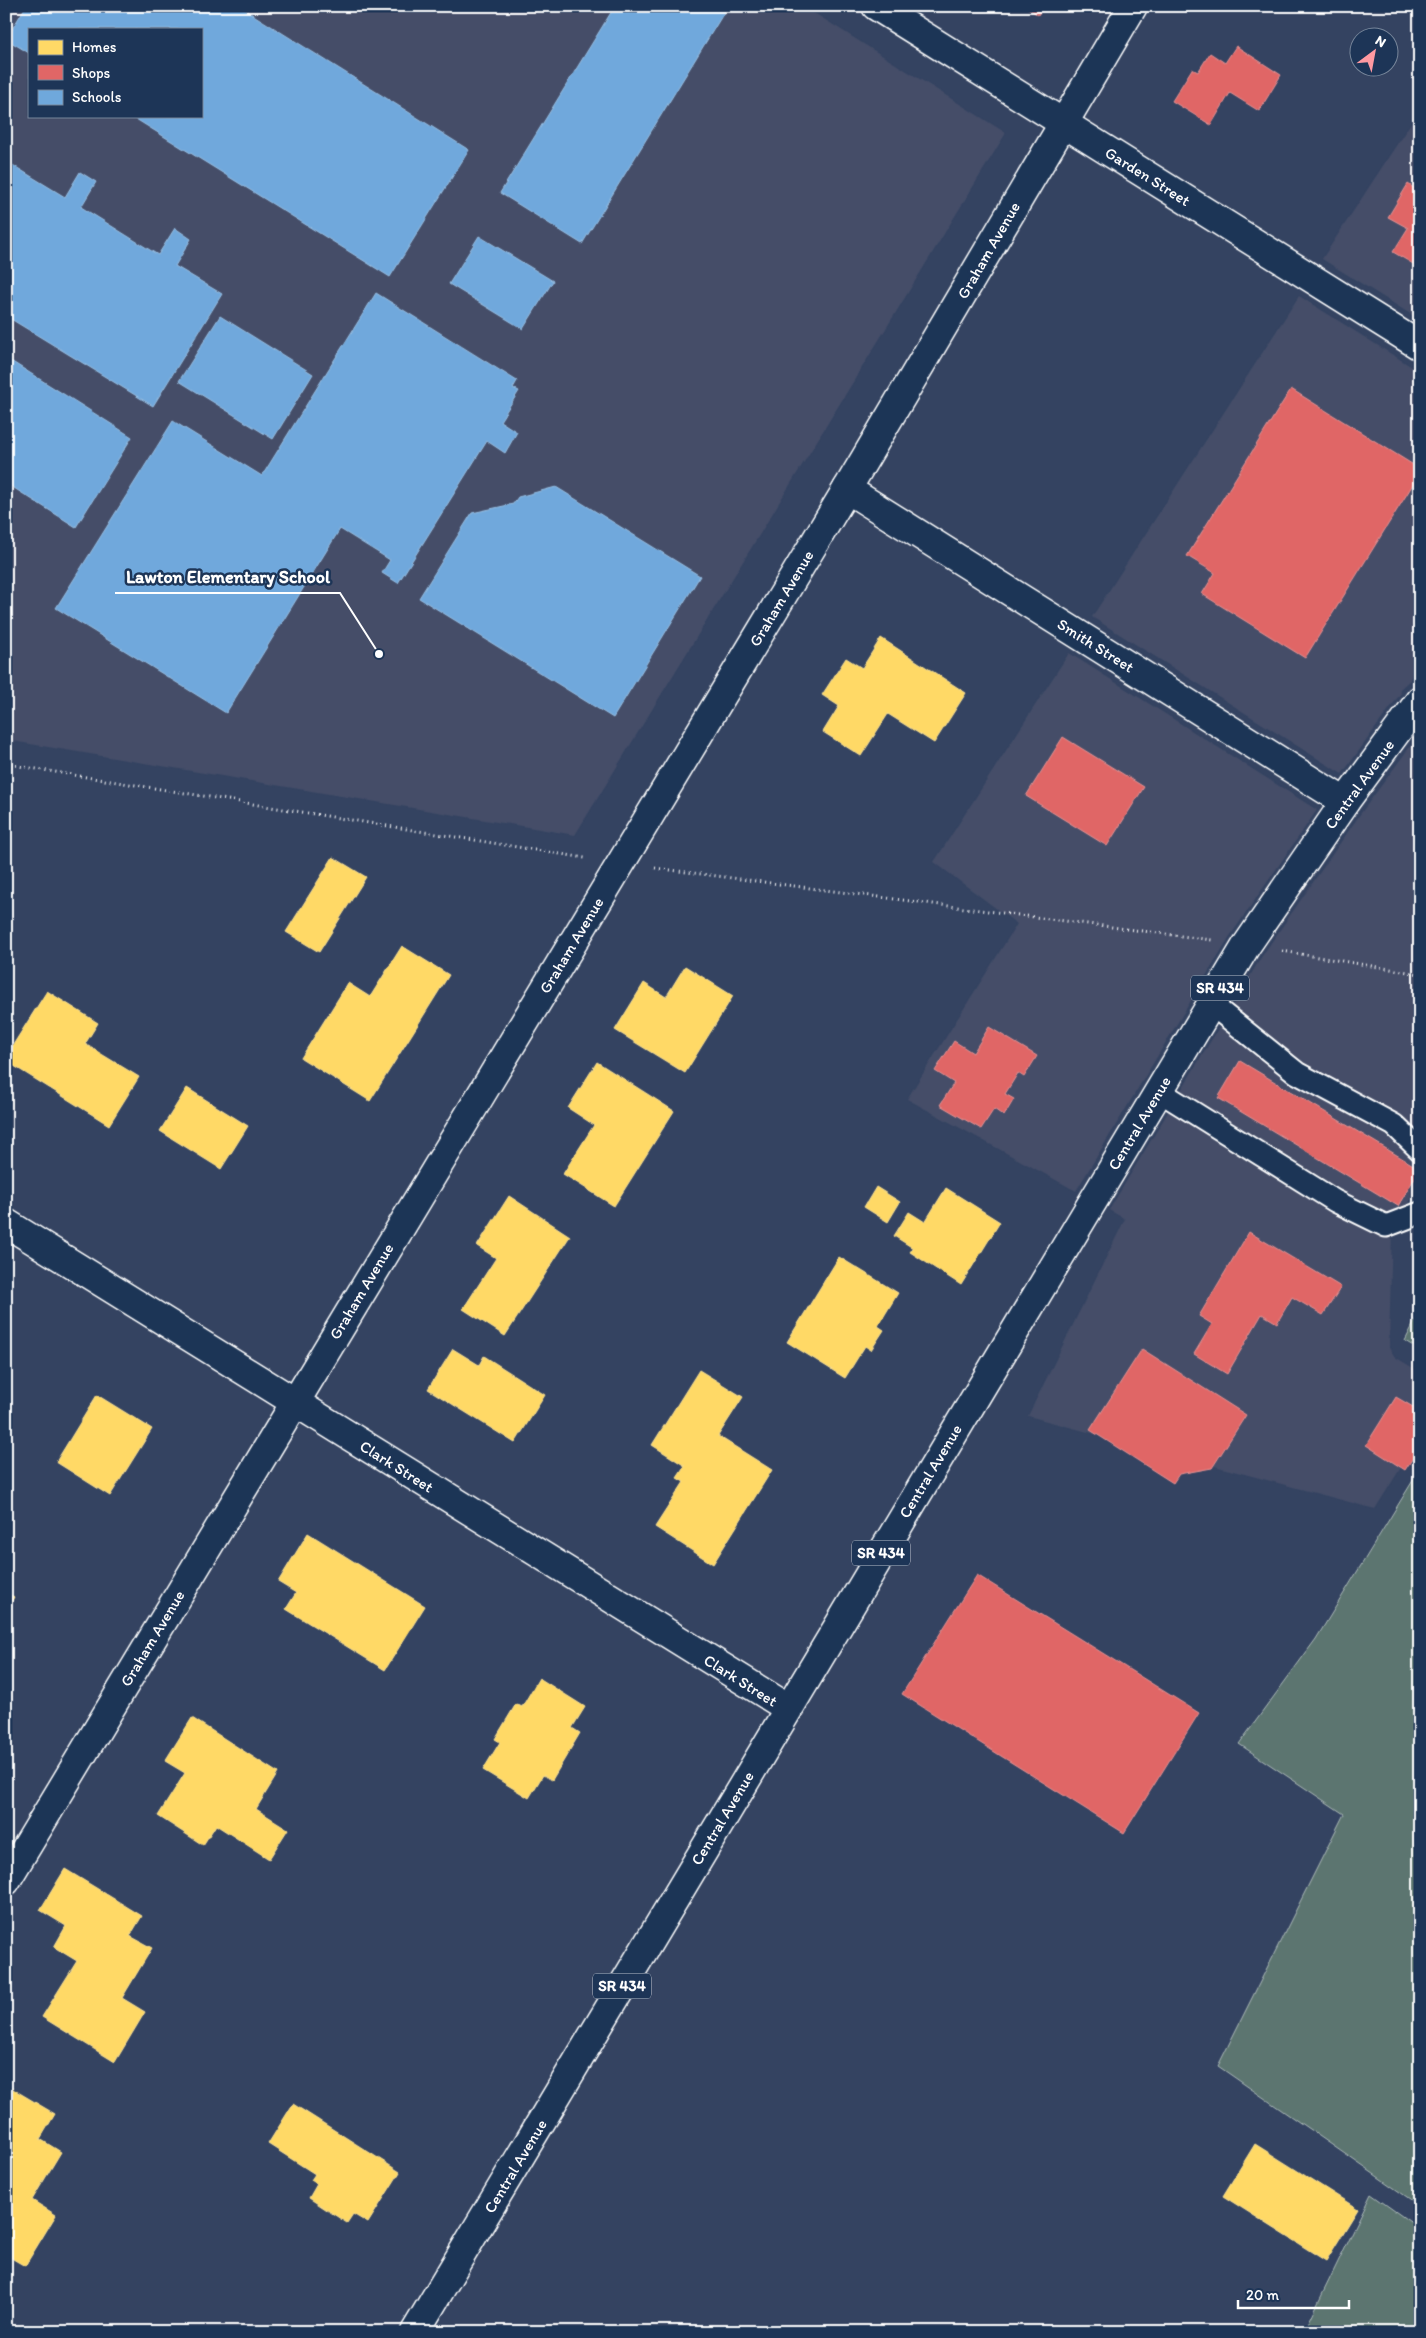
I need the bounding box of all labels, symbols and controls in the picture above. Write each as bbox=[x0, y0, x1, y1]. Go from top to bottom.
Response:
legend bbox=[28, 28, 202, 118]
north arrow bbox=[1348, 28, 1398, 78]
text: N bbox=[1372, 32, 1389, 51]
text: Homes bbox=[72, 38, 117, 56]
text: Shops bbox=[72, 64, 111, 82]
text: Schools bbox=[72, 88, 122, 106]
street label: Garden Street bbox=[1102, 143, 1194, 210]
street label: Graham Avenue bbox=[953, 198, 1024, 302]
street label: Graham Avenue bbox=[745, 547, 818, 650]
callout: Lawton Elementary School bbox=[115, 560, 340, 593]
text: Lawton Elementary School bbox=[126, 566, 331, 588]
street label: Smith Street bbox=[1054, 614, 1138, 677]
street label: Central Avenue bbox=[1321, 736, 1398, 833]
street label: Graham Avenue bbox=[535, 894, 608, 997]
road number: SR 434 bbox=[1191, 976, 1249, 1000]
street label: Central Avenue bbox=[1104, 1073, 1175, 1174]
street label: Graham Avenue bbox=[325, 1240, 398, 1343]
street label: Central Avenue bbox=[895, 1421, 966, 1522]
street label: Clark Street bbox=[356, 1436, 437, 1497]
road number: SR 434 bbox=[852, 1540, 910, 1566]
street label: Graham Avenue bbox=[116, 1587, 189, 1690]
street label: Clark Street bbox=[700, 1650, 781, 1711]
street label: Central Avenue bbox=[687, 1768, 758, 1869]
road number: SR 434 bbox=[593, 1974, 651, 1998]
street label: Central Avenue bbox=[480, 2116, 551, 2217]
scale bar bbox=[1238, 2278, 1350, 2310]
text: 20 m bbox=[1246, 2286, 1280, 2304]

